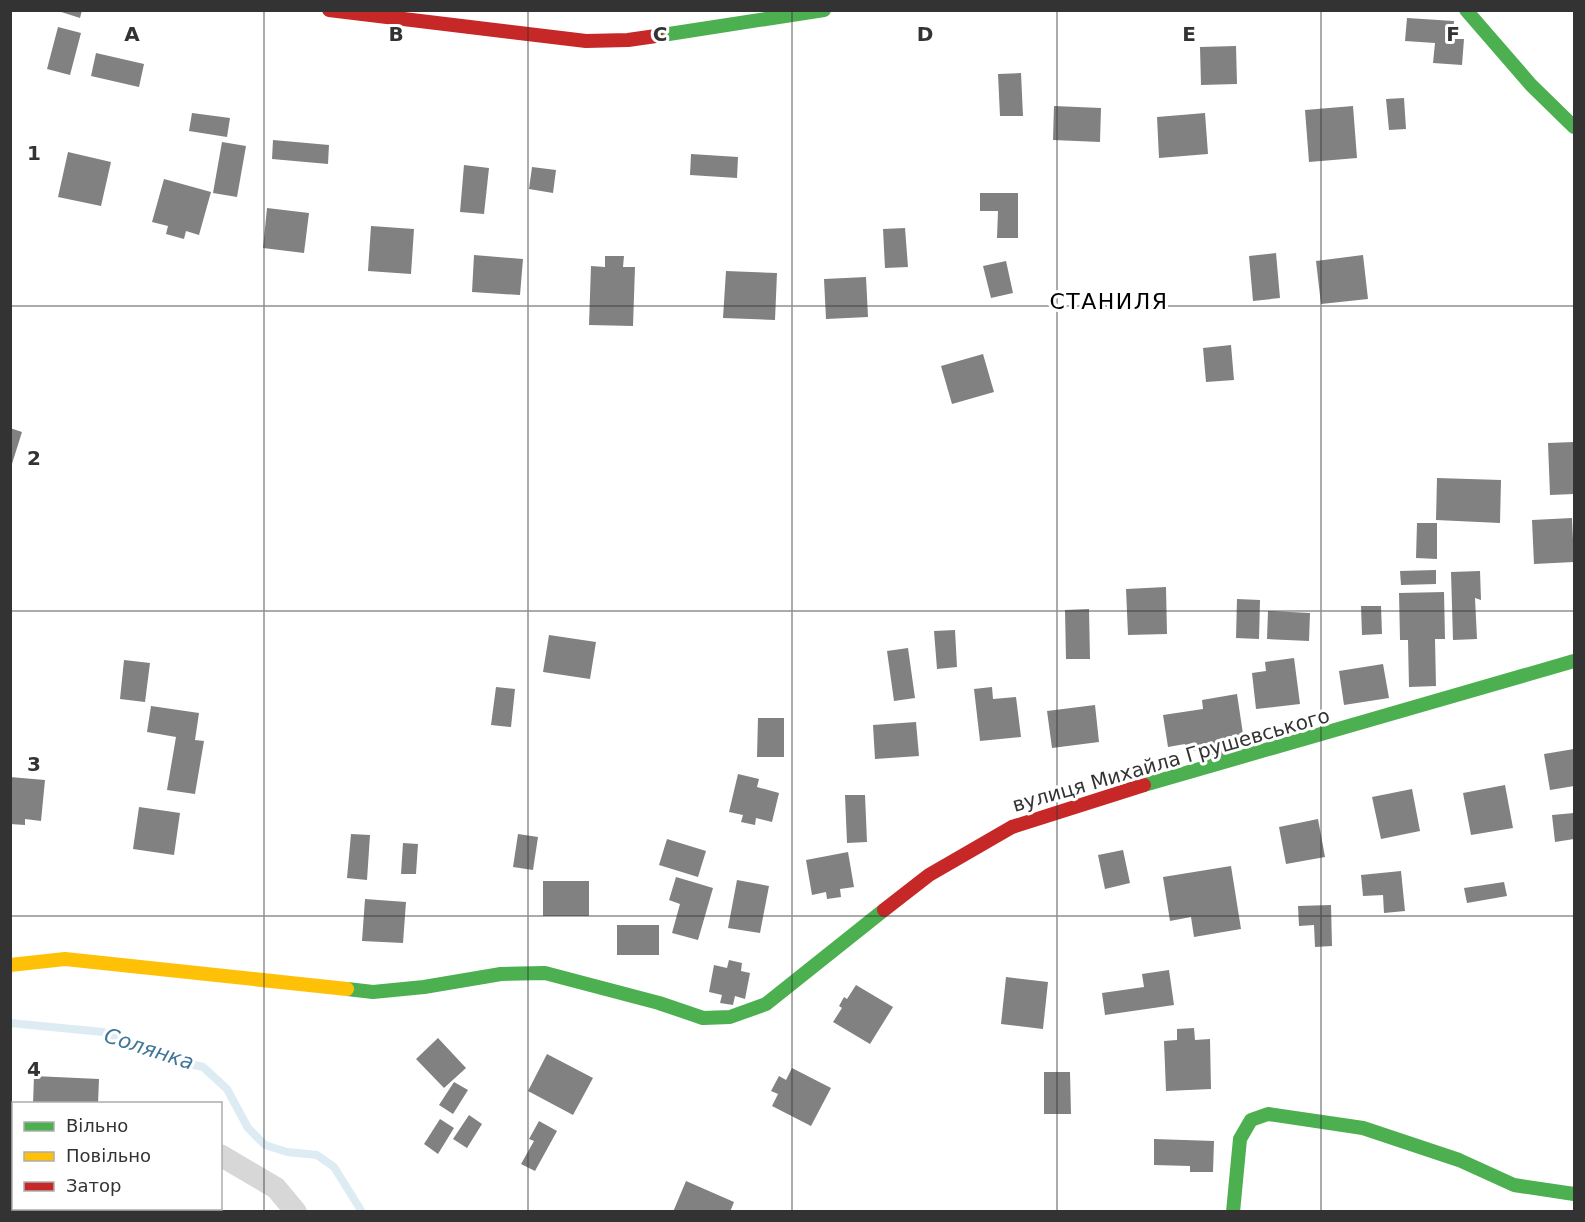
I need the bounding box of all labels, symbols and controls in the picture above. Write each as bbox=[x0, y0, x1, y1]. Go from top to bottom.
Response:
text: A bbox=[124, 22, 140, 46]
text: B bbox=[388, 22, 404, 46]
text: C bbox=[653, 22, 667, 46]
text: D bbox=[917, 22, 933, 46]
text: E bbox=[1182, 22, 1196, 46]
text: F bbox=[1446, 22, 1460, 46]
text: 1 bbox=[27, 141, 41, 165]
district label: СТАНИЛЯ bbox=[1049, 289, 1169, 314]
text: 2 bbox=[27, 446, 41, 470]
street label: вулиця Михайла Грушевського bbox=[1010, 703, 1332, 817]
text: 3 bbox=[27, 752, 41, 776]
water label: Солянка bbox=[101, 1023, 197, 1075]
text: 4 bbox=[27, 1057, 41, 1081]
legend bbox=[12, 1102, 222, 1210]
text: Вільно bbox=[66, 1115, 128, 1136]
text: Повільно bbox=[66, 1145, 151, 1166]
text: Затор bbox=[66, 1175, 122, 1196]

